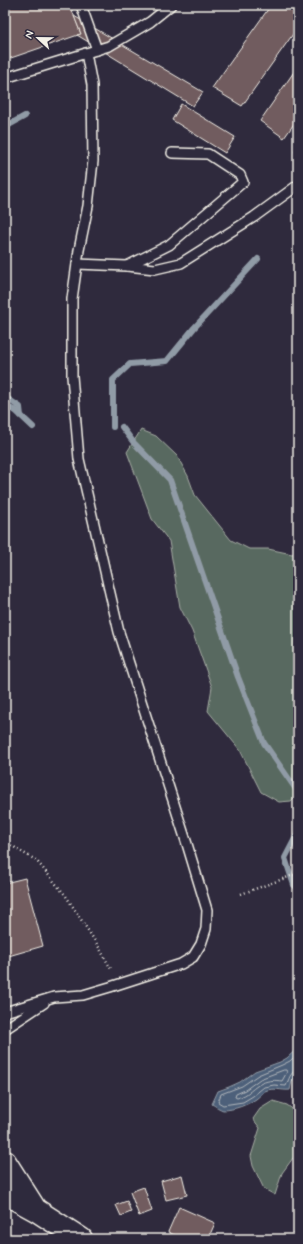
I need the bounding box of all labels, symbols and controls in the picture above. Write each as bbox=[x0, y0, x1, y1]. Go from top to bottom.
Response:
north arrow bbox=[18, 18, 58, 58]
text: N bbox=[22, 29, 38, 41]

